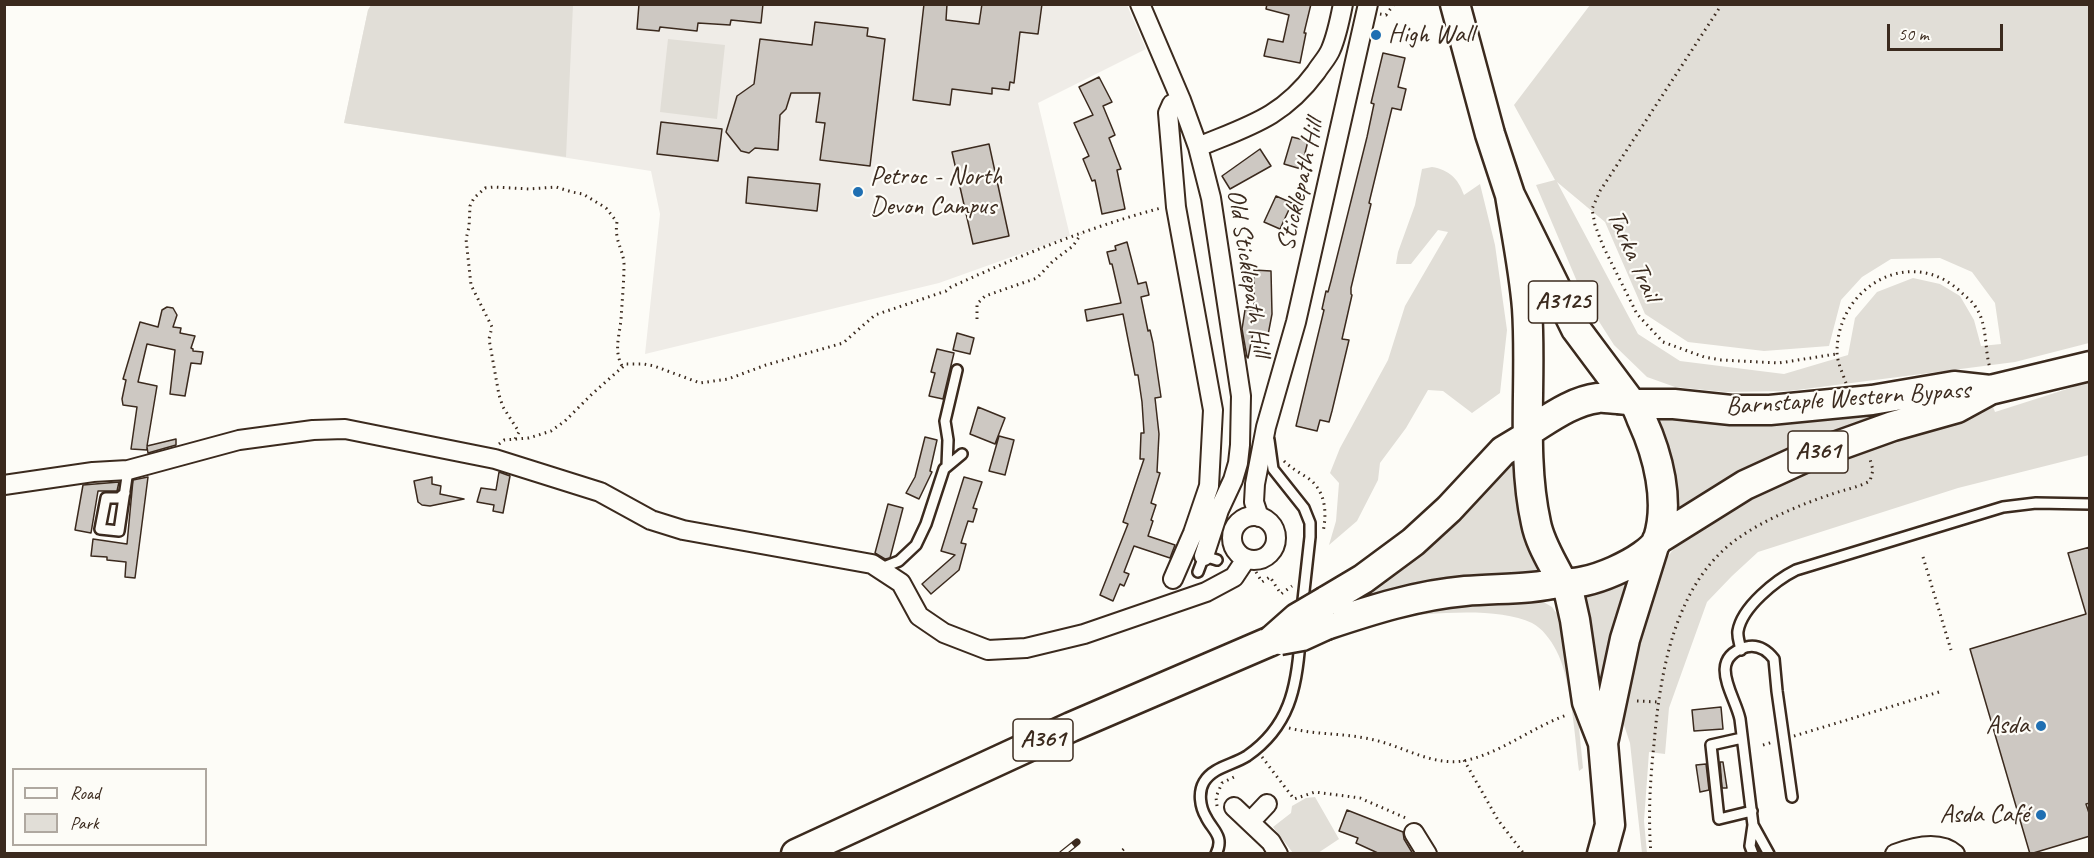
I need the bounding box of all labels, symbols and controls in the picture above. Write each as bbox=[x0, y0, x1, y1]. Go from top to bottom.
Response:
scale bar bbox=[1890, 12, 2006, 50]
place label: High Wall bbox=[1388, 19, 1474, 51]
text: 50 m bbox=[1898, 23, 1929, 45]
marker: High Wall bbox=[1369, 28, 1383, 42]
street label: Sticklepath Hill bbox=[1271, 116, 1331, 254]
place label: Petroc - North Devon Campus bbox=[870, 161, 1002, 222]
marker: Petroc - North Devon Campus bbox=[851, 185, 865, 199]
street label: Old Sticklepath Hill bbox=[1219, 187, 1277, 359]
street label: Tarka Trail bbox=[1599, 206, 1667, 306]
road number: A3125 bbox=[1528, 281, 1598, 323]
street label: Barnstaple Western Bypass bbox=[1725, 375, 1971, 423]
road number: A361 bbox=[1788, 431, 1848, 473]
place label: Asda bbox=[1986, 710, 2029, 742]
road number: A361 bbox=[1013, 719, 1073, 761]
marker: Asda bbox=[2034, 719, 2048, 733]
legend bbox=[12, 768, 207, 846]
text: Road bbox=[70, 782, 100, 804]
place label: Asda Café bbox=[1940, 799, 2029, 831]
marker: Asda Café bbox=[2034, 808, 2048, 822]
text: Park bbox=[70, 812, 99, 834]

